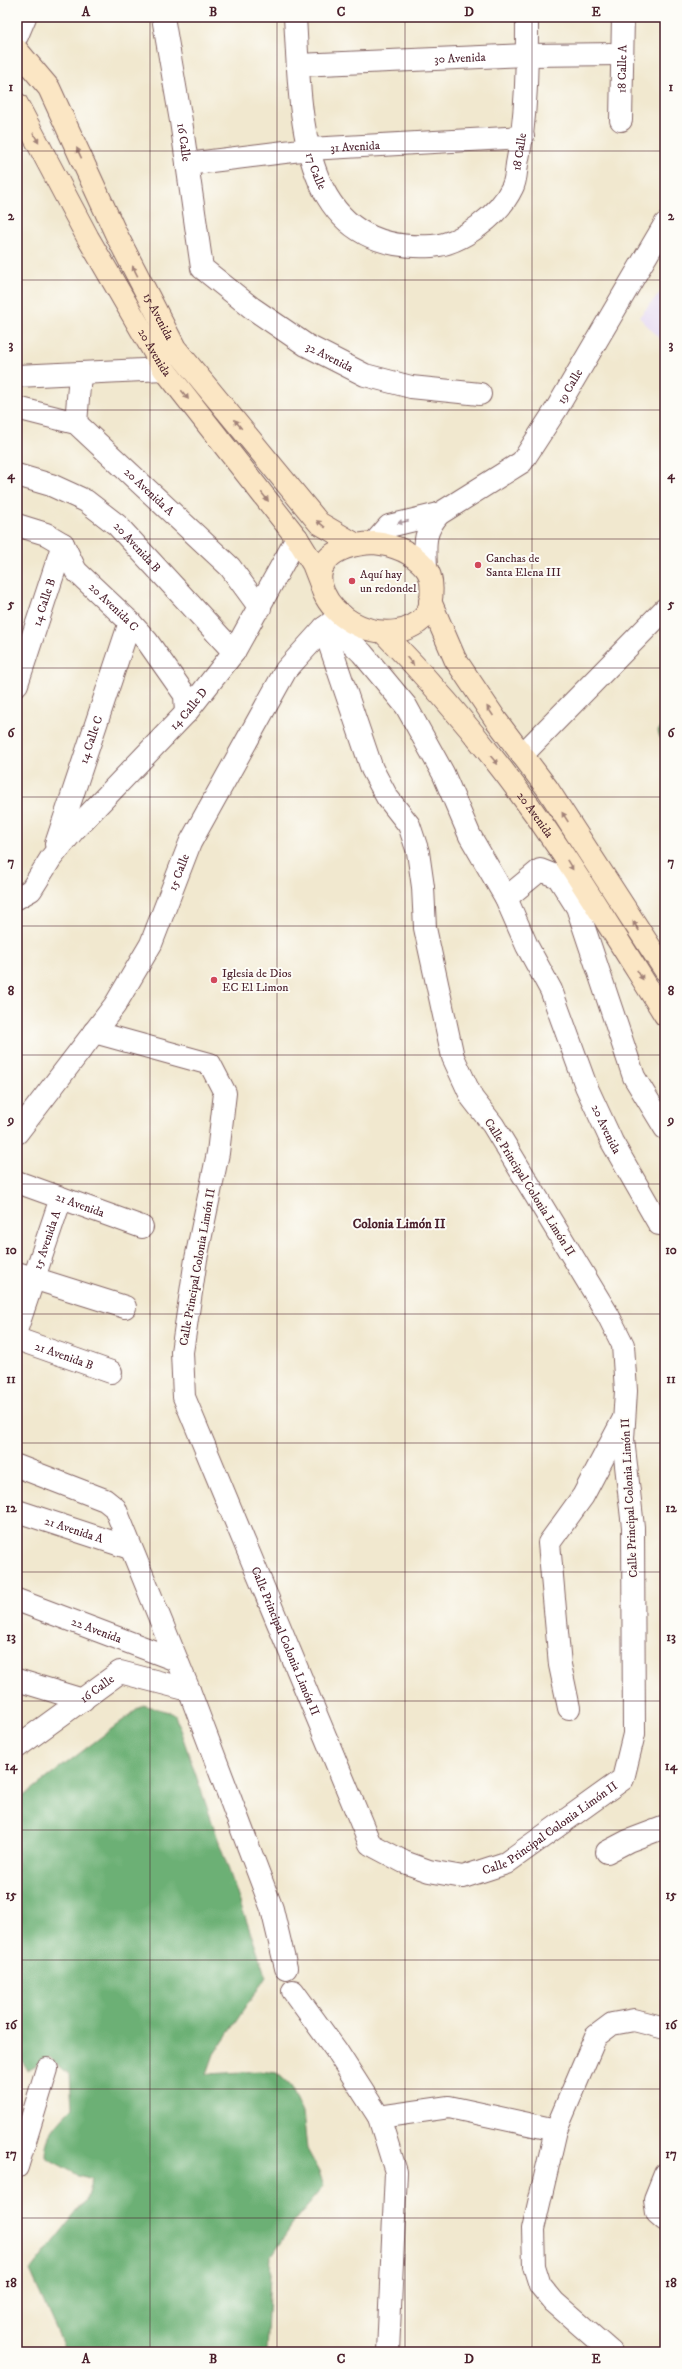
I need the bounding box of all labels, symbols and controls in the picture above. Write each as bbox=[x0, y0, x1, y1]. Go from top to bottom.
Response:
text: A bbox=[81, 4, 91, 20]
text: B bbox=[209, 4, 217, 20]
text: C bbox=[337, 4, 346, 20]
text: D bbox=[464, 4, 474, 20]
text: E bbox=[591, 4, 601, 20]
street label: 18 Calle A bbox=[615, 44, 630, 93]
street label: 30 Avenida bbox=[434, 50, 487, 67]
text: 1 bbox=[9, 79, 14, 95]
text: 1 bbox=[669, 79, 674, 95]
street label: 16 Calle bbox=[173, 122, 194, 162]
one-way arrow bbox=[32, 132, 39, 144]
street label: 18 Calle bbox=[509, 132, 530, 171]
street label: 31 Avenida bbox=[330, 138, 381, 156]
one-way arrow bbox=[76, 148, 82, 159]
street label: 17 Calle bbox=[302, 151, 329, 192]
text: 2 bbox=[8, 208, 15, 224]
text: 2 bbox=[668, 208, 675, 224]
one-way arrow bbox=[132, 265, 138, 276]
street label: 15 Avenida bbox=[140, 290, 177, 343]
street label: 20 Avenida bbox=[134, 326, 175, 380]
text: 3 bbox=[9, 337, 14, 353]
text: 3 bbox=[669, 337, 674, 353]
street label: 32 Avenida bbox=[303, 339, 356, 376]
street label: 19 Calle bbox=[554, 366, 586, 407]
one-way arrow bbox=[181, 390, 189, 401]
one-way arrow bbox=[234, 419, 242, 430]
street label: 20 Avenida A bbox=[121, 465, 177, 519]
text: 4 bbox=[6, 467, 15, 484]
text: 4 bbox=[666, 467, 675, 484]
one-way arrow bbox=[261, 492, 270, 503]
street label: 20 Avenida B bbox=[110, 519, 164, 576]
one-way arrow bbox=[316, 520, 327, 528]
one-way arrow bbox=[397, 520, 409, 526]
place label: Canchas de Santa Elena III bbox=[486, 551, 561, 580]
marker: Canchas de Santa Elena III bbox=[473, 560, 483, 570]
place label: Aquí hay un redondel bbox=[360, 567, 417, 596]
marker: Aquí hay un redondel bbox=[347, 576, 357, 586]
street label: 14 Calle B bbox=[29, 577, 59, 628]
street label: 20 Avenida C bbox=[85, 580, 142, 634]
text: 5 bbox=[7, 596, 15, 612]
text: 5 bbox=[667, 596, 675, 612]
one-way arrow bbox=[405, 655, 414, 666]
street label: 14 Calle D bbox=[167, 685, 211, 733]
one-way arrow bbox=[486, 706, 494, 716]
street label: 14 Calle C bbox=[76, 714, 106, 766]
text: 6 bbox=[8, 725, 16, 741]
text: 6 bbox=[668, 725, 676, 741]
one-way arrow bbox=[489, 754, 498, 765]
street label: 20 Avenida bbox=[513, 789, 557, 842]
one-way arrow bbox=[562, 811, 569, 822]
street label: 15 Calle bbox=[165, 852, 193, 893]
text: 7 bbox=[8, 854, 15, 870]
text: 7 bbox=[668, 854, 675, 870]
one-way arrow bbox=[566, 860, 574, 870]
one-way arrow bbox=[632, 920, 640, 931]
place label: Iglesia de Dios EC El Limon bbox=[222, 966, 292, 995]
one-way arrow bbox=[636, 969, 643, 981]
marker: Iglesia de Dios EC El Limon bbox=[209, 975, 219, 985]
text: 8 bbox=[8, 983, 15, 999]
text: 8 bbox=[668, 983, 675, 999]
street label: 20 Avenida bbox=[588, 1102, 625, 1157]
text: 9 bbox=[7, 1112, 14, 1128]
text: 9 bbox=[667, 1112, 674, 1128]
street label: Calle Principal Colonia Limón II bbox=[481, 1116, 578, 1259]
street label: Calle Principal Colonia Limón II bbox=[176, 1187, 219, 1347]
street label: 21 Avenida bbox=[53, 1189, 107, 1221]
street label: 15 Avenida A bbox=[30, 1208, 64, 1271]
district label: Colonia Limón II bbox=[353, 1216, 446, 1232]
text: 10 bbox=[5, 1242, 17, 1258]
text: 10 bbox=[665, 1242, 677, 1258]
street label: 21 Avenida B bbox=[33, 1339, 95, 1373]
text: 11 bbox=[6, 1371, 16, 1387]
text: 11 bbox=[666, 1371, 676, 1387]
street label: Calle Principal Colonia Limón II bbox=[618, 1418, 641, 1578]
text: 12 bbox=[5, 1500, 17, 1516]
text: 12 bbox=[665, 1500, 677, 1516]
street label: 21 Avenida A bbox=[42, 1513, 106, 1547]
street label: Calle Principal Colonia Limón II bbox=[247, 1565, 323, 1718]
street label: 22 Avenida bbox=[69, 1614, 124, 1647]
text: 13 bbox=[6, 1629, 16, 1645]
text: 13 bbox=[666, 1629, 676, 1645]
street label: 16 Calle bbox=[77, 1672, 117, 1707]
text: 14 bbox=[5, 1758, 18, 1775]
text: 14 bbox=[665, 1758, 678, 1775]
street label: Calle Principal Colonia Limón II bbox=[480, 1778, 621, 1878]
text: 15 bbox=[5, 1887, 17, 1903]
text: 15 bbox=[665, 1887, 677, 1903]
text: 16 bbox=[5, 2017, 18, 2033]
text: 16 bbox=[665, 2017, 678, 2033]
text: 17 bbox=[5, 2146, 17, 2162]
text: 17 bbox=[665, 2146, 677, 2162]
text: 18 bbox=[5, 2275, 17, 2291]
text: 18 bbox=[665, 2275, 677, 2291]
text: A bbox=[81, 2351, 91, 2367]
text: B bbox=[209, 2351, 217, 2367]
text: C bbox=[337, 2351, 346, 2367]
text: D bbox=[464, 2351, 474, 2367]
text: E bbox=[591, 2351, 601, 2367]

